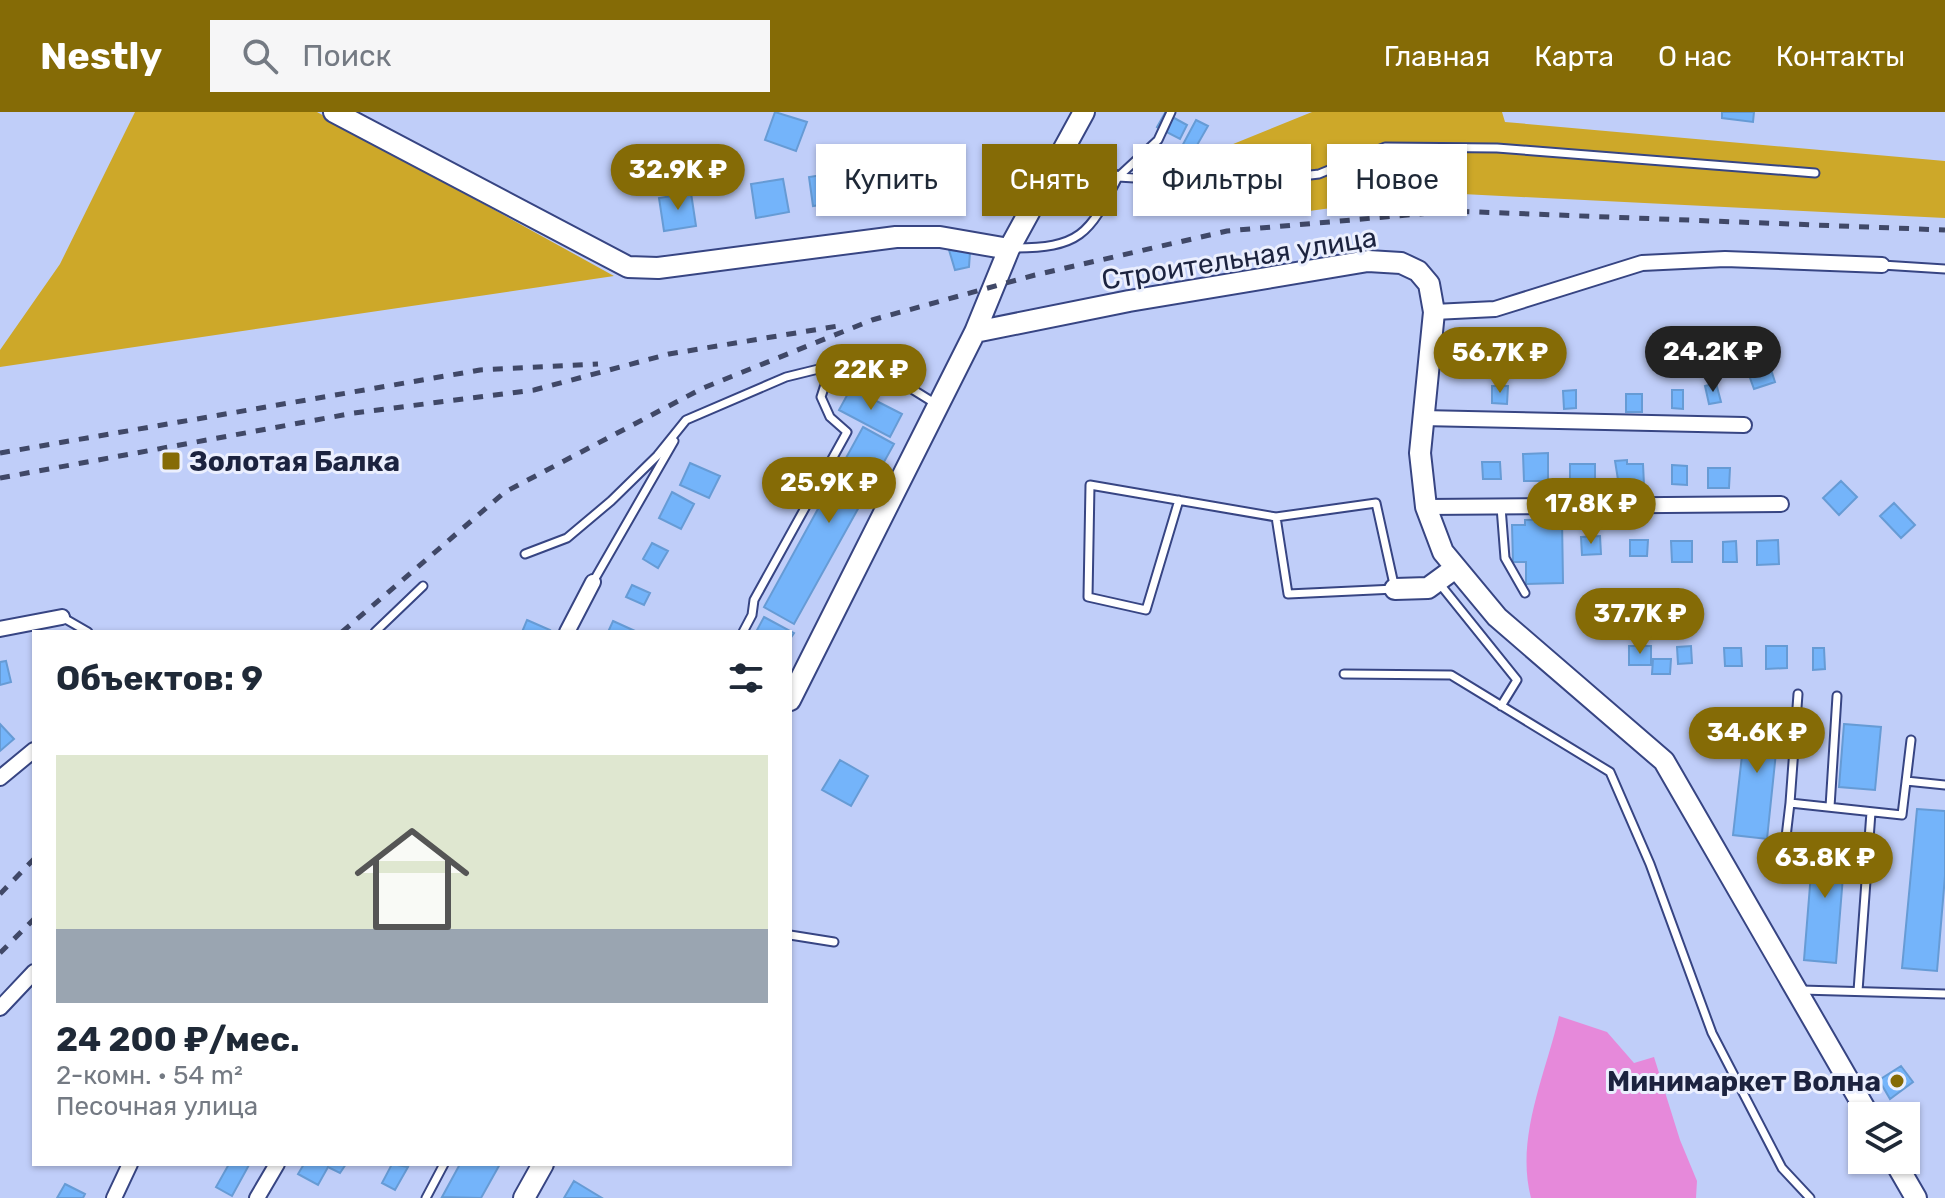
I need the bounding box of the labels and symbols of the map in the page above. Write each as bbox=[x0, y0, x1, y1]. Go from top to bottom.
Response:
pin: 32.9K ₽ bbox=[604, 144, 752, 212]
street label: Строительная улица bbox=[1099, 220, 1379, 297]
pin: 24.2K ₽ bbox=[1639, 326, 1787, 394]
pin: 56.7K ₽ bbox=[1426, 327, 1574, 395]
pin: 22K ₽ bbox=[815, 344, 927, 412]
place label: Золотая Балка bbox=[189, 445, 400, 478]
marker: Золотая Балка bbox=[160, 450, 182, 472]
pin: 25.9K ₽ bbox=[755, 457, 903, 525]
pin: 17.8K ₽ bbox=[1517, 478, 1665, 546]
pin: 37.7K ₽ bbox=[1566, 588, 1714, 656]
pin: 34.6K ₽ bbox=[1683, 707, 1831, 775]
pin: 63.8K ₽ bbox=[1751, 832, 1899, 900]
place label: Минимаркет Волна bbox=[1607, 1065, 1881, 1098]
marker: Минимаркет Волна bbox=[1888, 1072, 1906, 1090]

